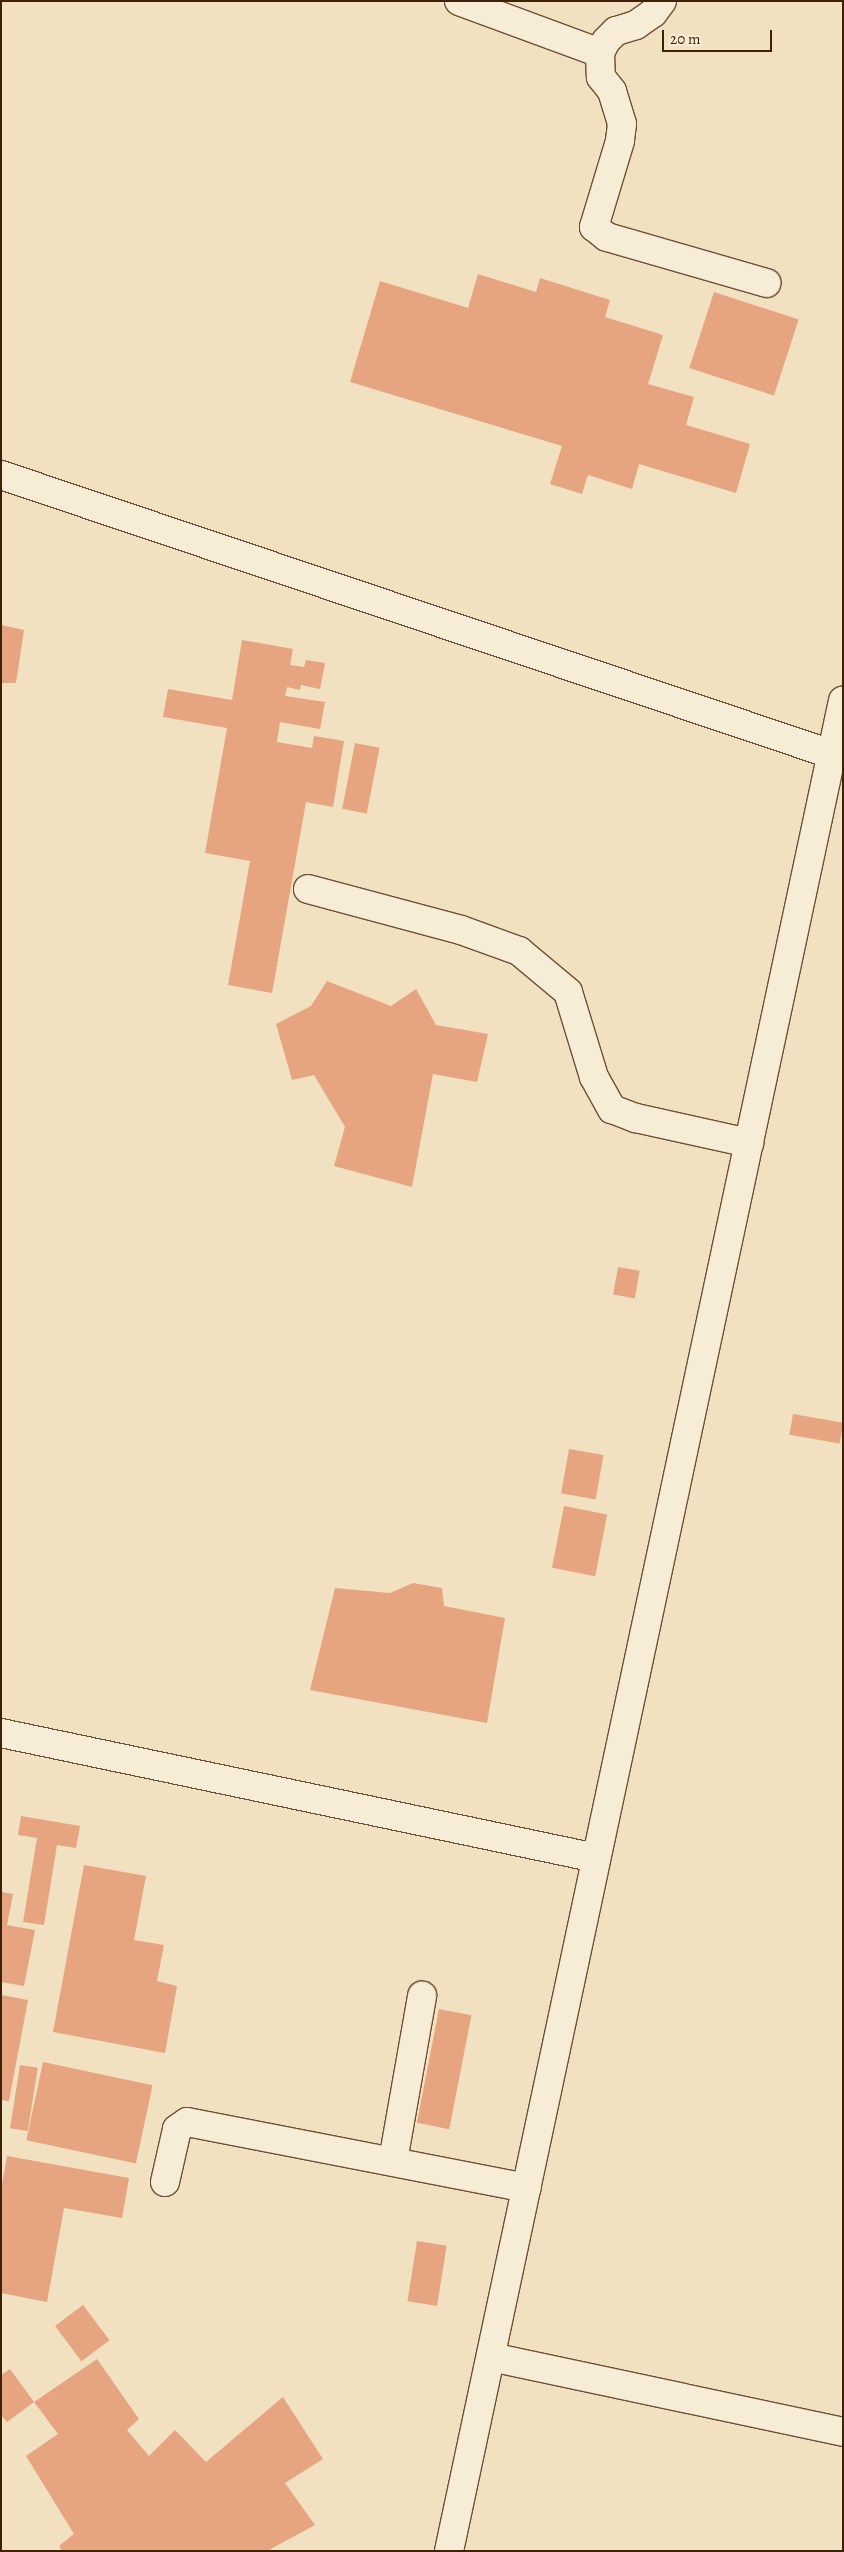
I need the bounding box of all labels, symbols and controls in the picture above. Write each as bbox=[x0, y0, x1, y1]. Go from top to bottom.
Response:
scale bar bbox=[664, 20, 774, 52]
text: 20 m bbox=[670, 29, 701, 49]

